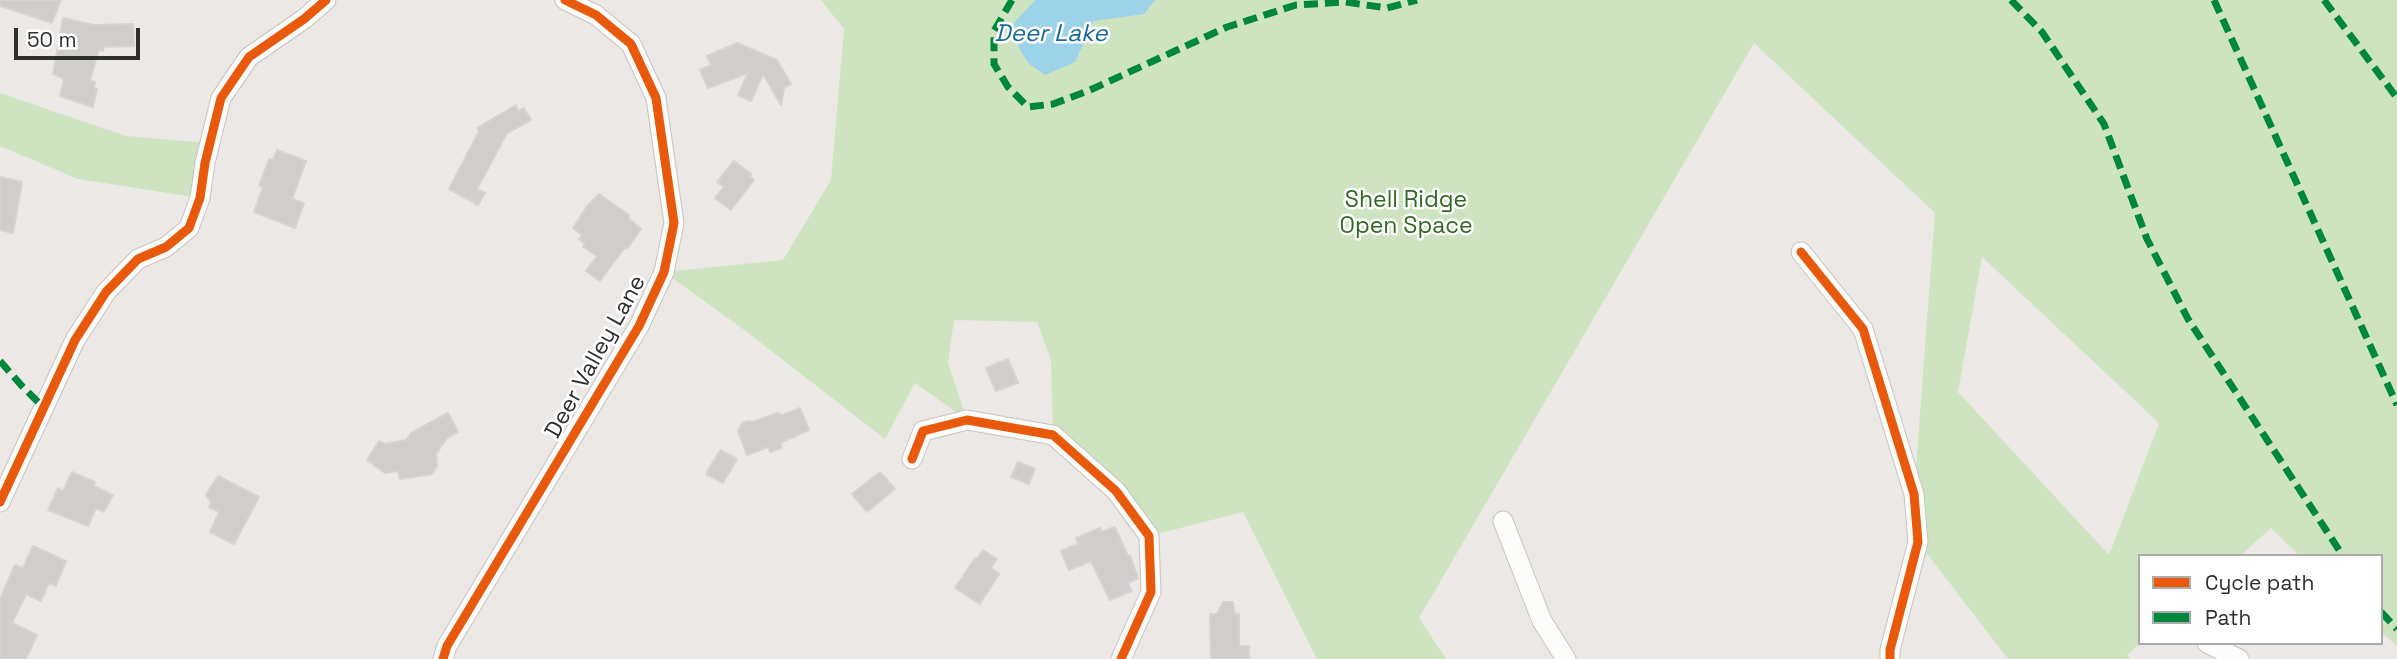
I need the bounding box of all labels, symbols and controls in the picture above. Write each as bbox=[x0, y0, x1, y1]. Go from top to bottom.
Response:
scale bar bbox=[18, 14, 144, 58]
water label: Deer Lake bbox=[995, 20, 1107, 48]
text: 50 m bbox=[27, 26, 77, 53]
park label: Shell Ridge Open Space bbox=[1339, 187, 1473, 241]
street label: Deer Valley Lane bbox=[540, 271, 652, 443]
legend bbox=[2138, 554, 2383, 645]
text: Cycle path bbox=[2205, 569, 2314, 596]
text: Path bbox=[2205, 604, 2251, 631]

